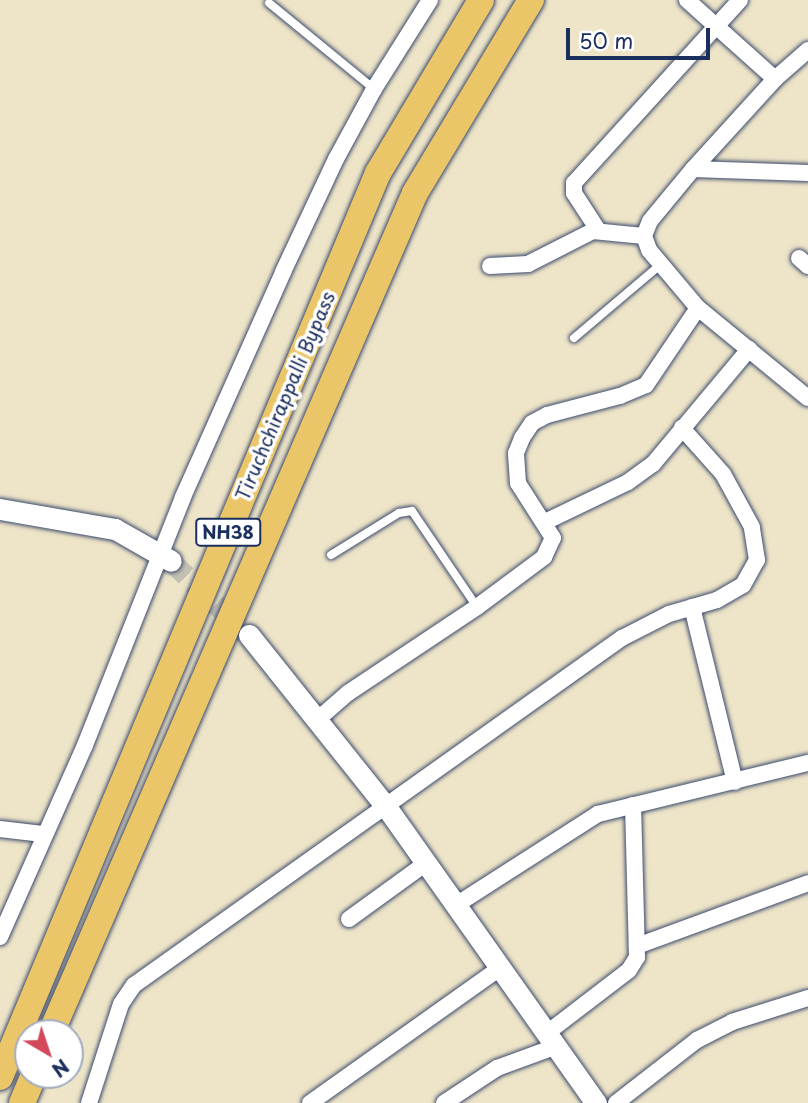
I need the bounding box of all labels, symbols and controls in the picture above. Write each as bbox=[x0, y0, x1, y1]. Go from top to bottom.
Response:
scale bar bbox=[570, 14, 714, 58]
text: 50 m bbox=[579, 24, 633, 56]
street label: Tiruchchirappalli Bypass bbox=[230, 288, 340, 504]
road number: NH38 bbox=[195, 518, 261, 546]
north arrow bbox=[14, 1019, 84, 1089]
text: N bbox=[46, 1053, 76, 1084]

